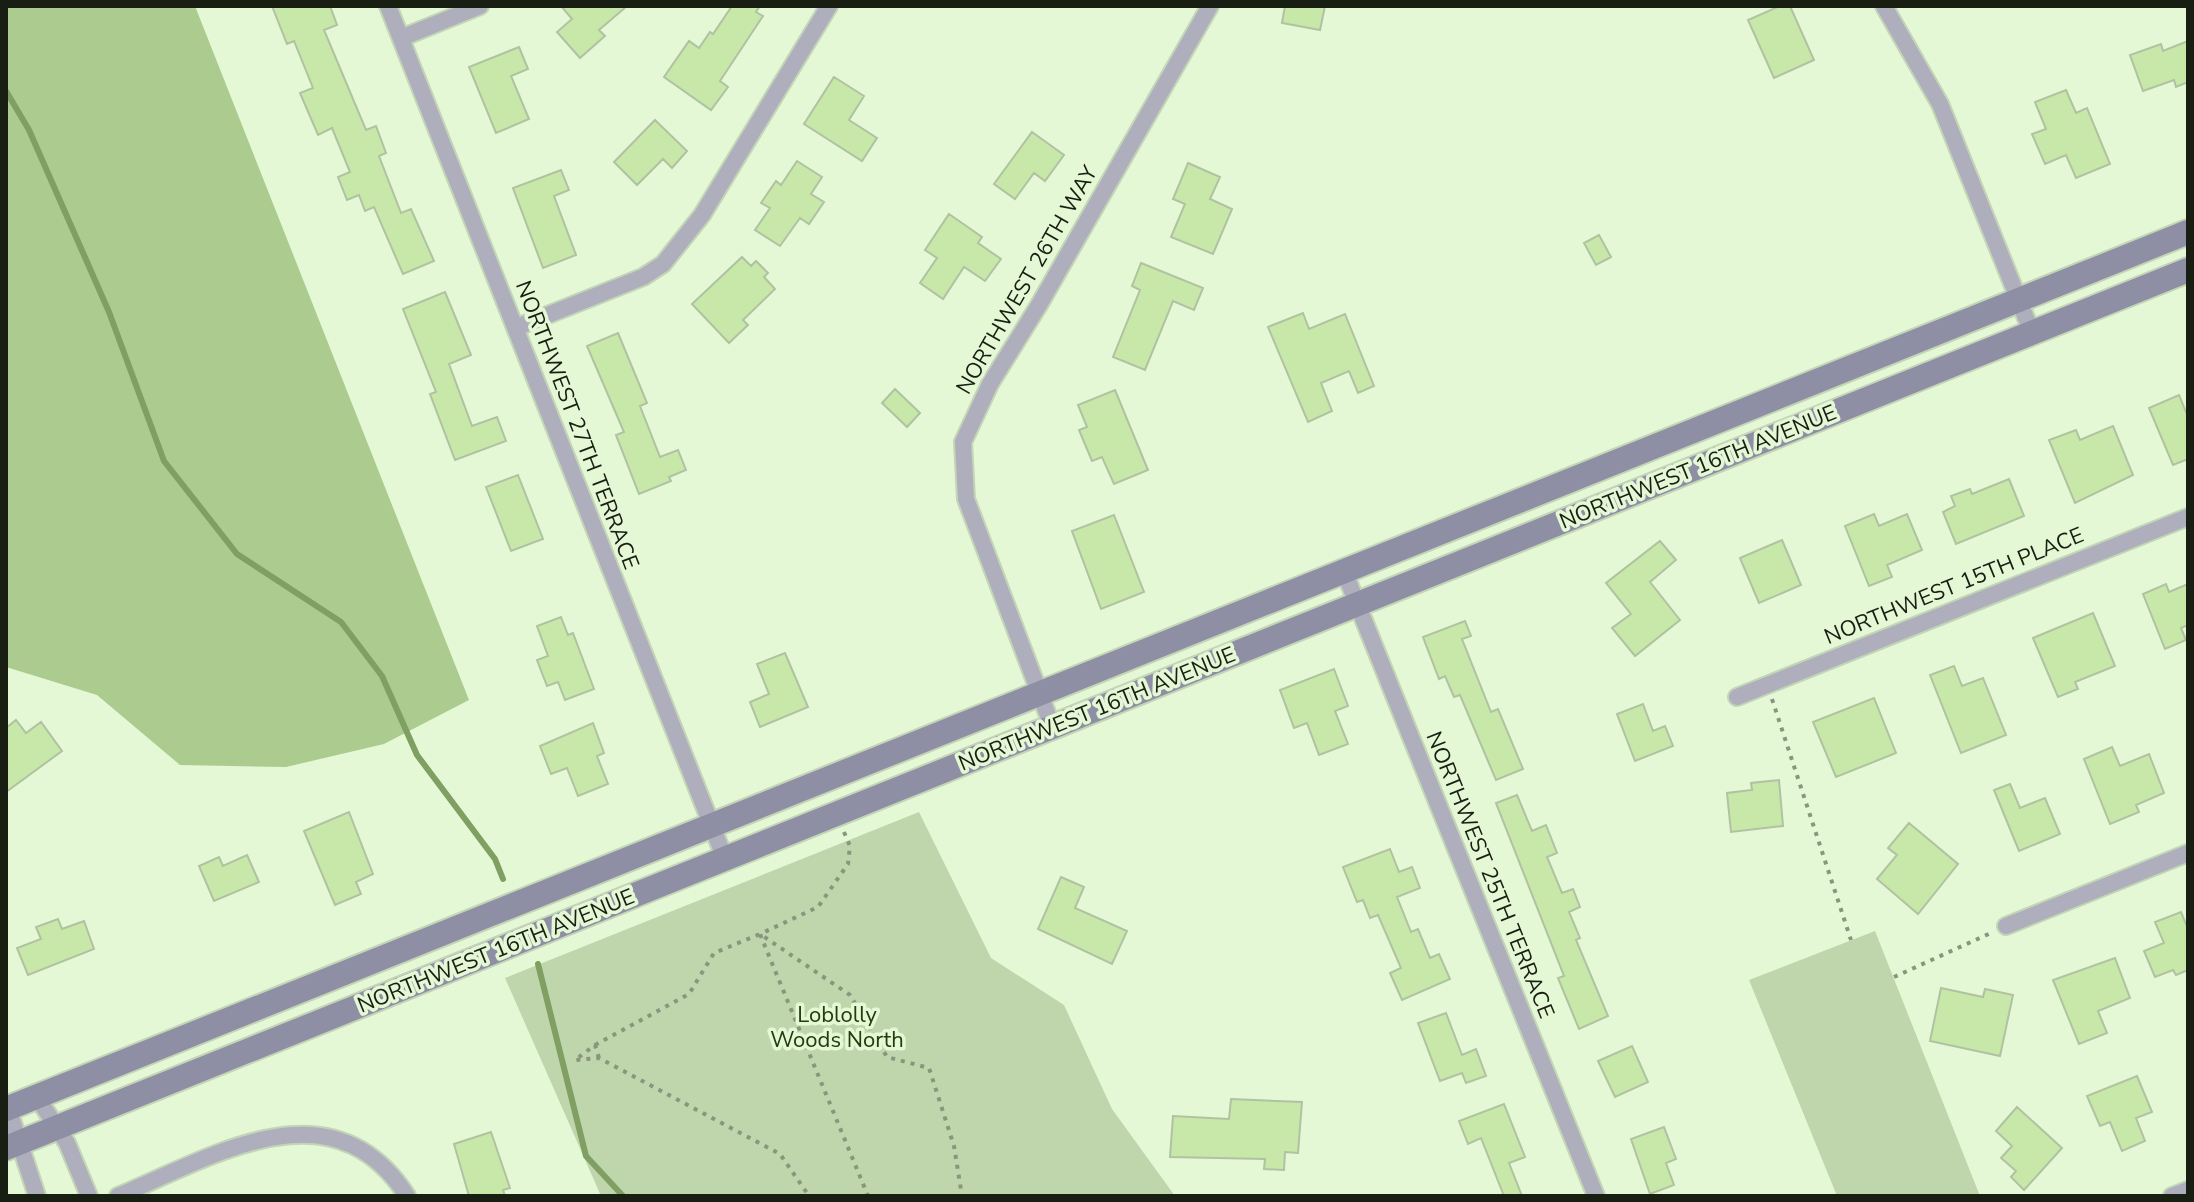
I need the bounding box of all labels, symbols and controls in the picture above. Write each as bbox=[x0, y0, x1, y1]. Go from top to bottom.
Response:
street label: NORTHWEST 26TH WAY bbox=[949, 160, 1105, 400]
street label: NORTHWEST 27TH TERRACE bbox=[508, 276, 646, 574]
street label: NORTHWEST 16TH AVENUE bbox=[1555, 398, 1841, 536]
street label: NORTHWEST 15TH PLACE bbox=[1820, 520, 2088, 652]
street label: NORTHWEST 16TH AVENUE bbox=[954, 640, 1240, 778]
street label: NORTHWEST 25TH TERRACE bbox=[1419, 727, 1561, 1023]
street label: NORTHWEST 16TH AVENUE bbox=[353, 882, 639, 1020]
park label: Loblolly Woods North bbox=[770, 1000, 904, 1055]

